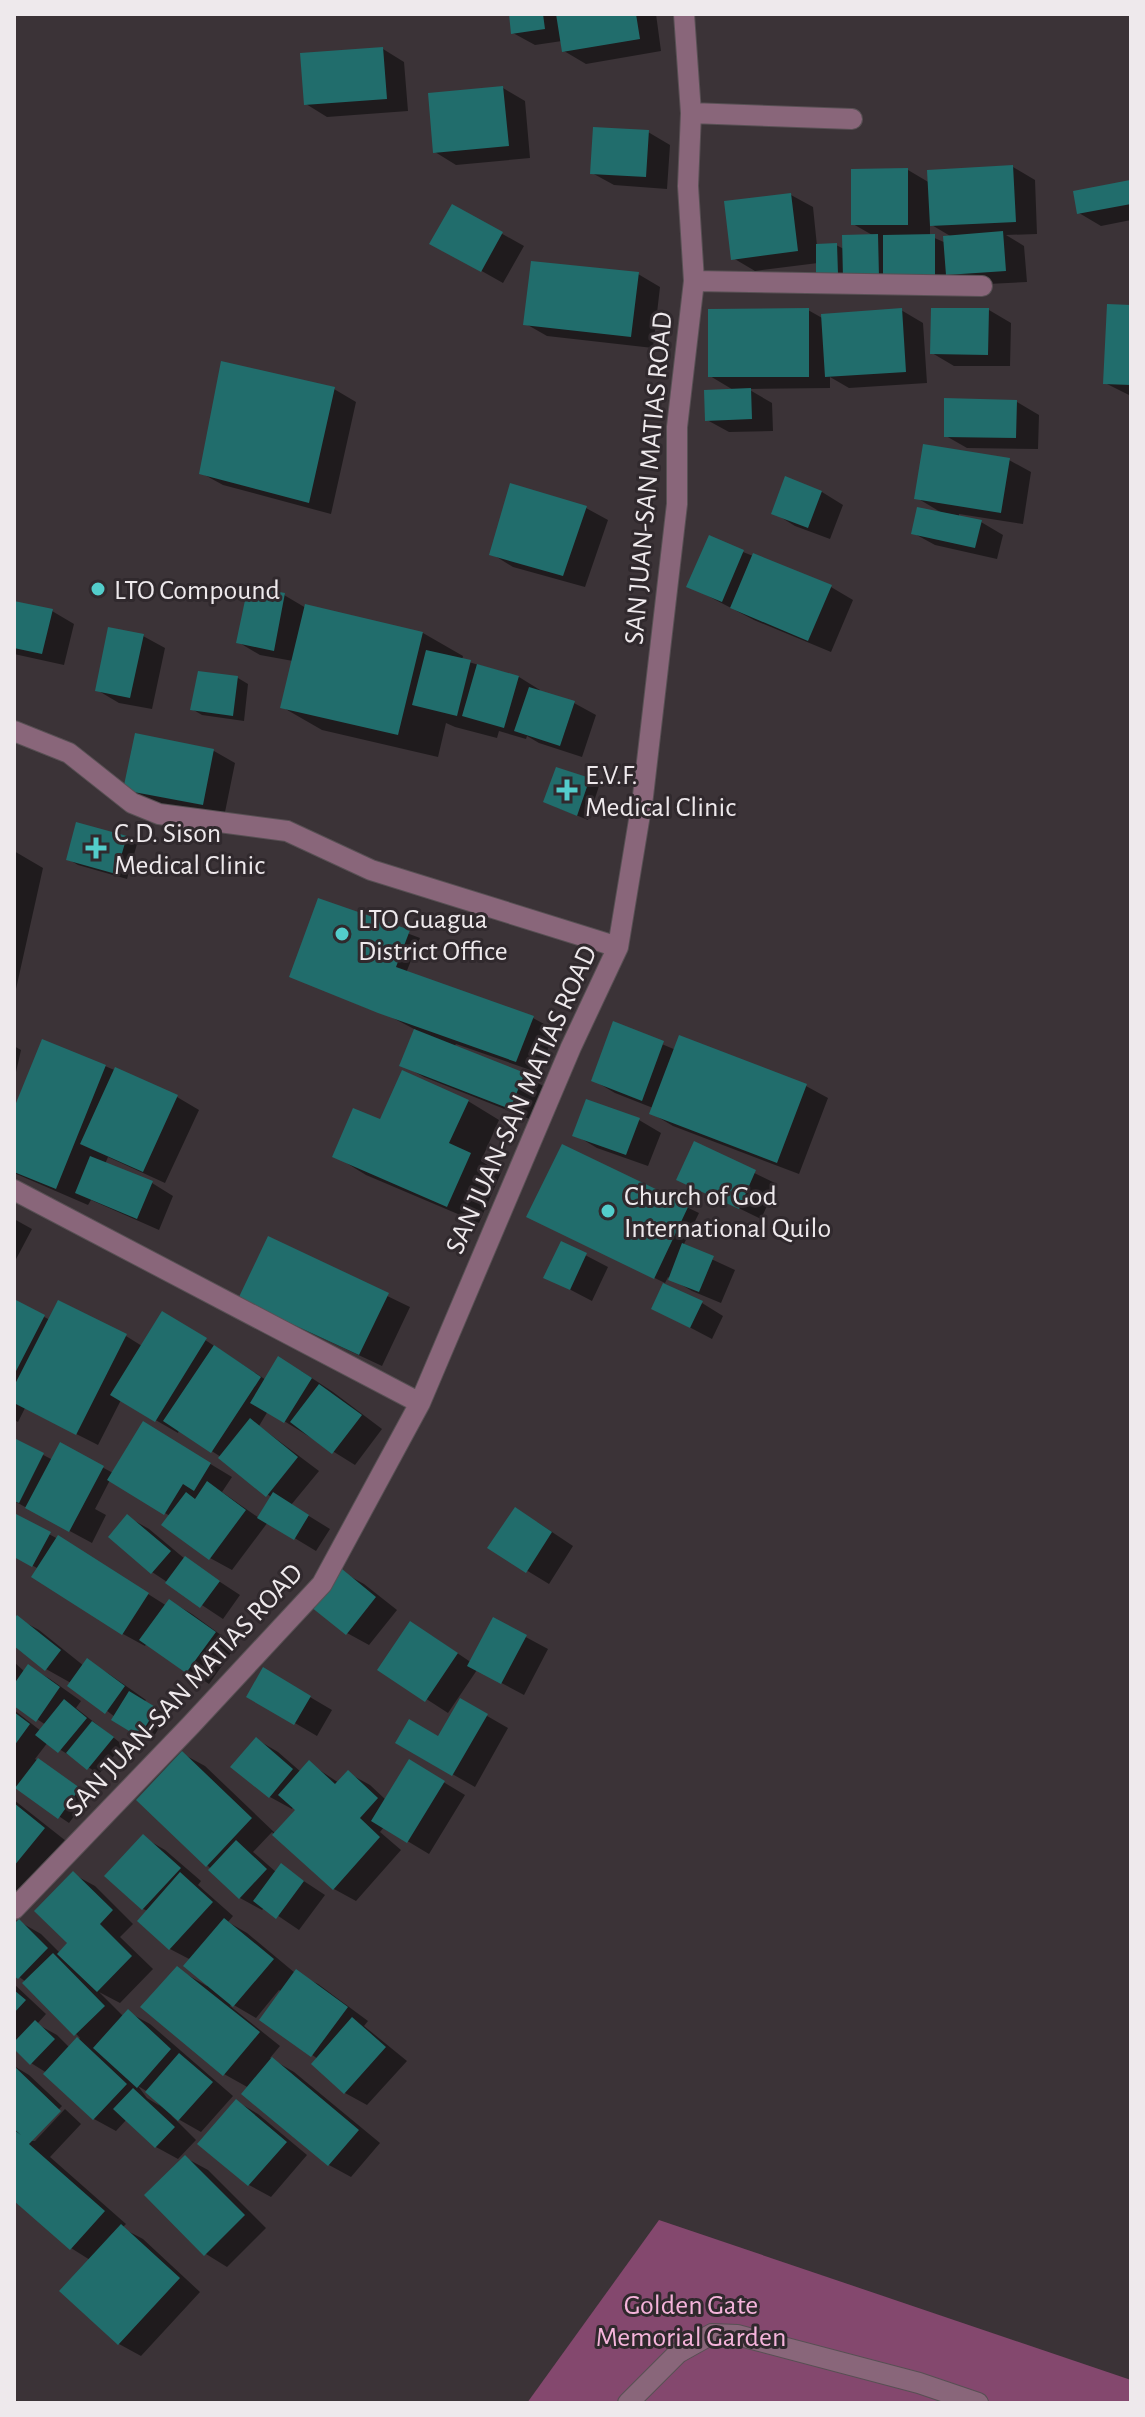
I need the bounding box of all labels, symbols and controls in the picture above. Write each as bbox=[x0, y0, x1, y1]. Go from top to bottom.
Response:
street label: SAN JUAN-SAN MATIAS ROAD bbox=[620, 311, 677, 646]
place label: LTO Compound bbox=[114, 577, 280, 605]
marker: LTO Compound bbox=[89, 580, 107, 598]
place label: E.V.F. Medical Clinic bbox=[585, 762, 736, 822]
marker: E.V.F. Medical Clinic bbox=[556, 779, 578, 801]
place label: C.D. Sison Medical Clinic bbox=[114, 820, 265, 880]
marker: C.D. Sison Medical Clinic bbox=[85, 837, 107, 859]
place label: LTO Guagua District Office bbox=[358, 906, 508, 966]
marker: LTO Guagua District Office bbox=[333, 925, 351, 943]
street label: SAN JUAN-SAN MATIAS ROAD bbox=[441, 942, 603, 1258]
place label: Church of God International Quilo bbox=[624, 1183, 831, 1243]
marker: Church of God International Quilo bbox=[599, 1202, 617, 1220]
street label: SAN JUAN-SAN MATIAS ROAD bbox=[60, 1559, 309, 1822]
park label: Golden Gate Memorial Garden bbox=[596, 2292, 786, 2352]

